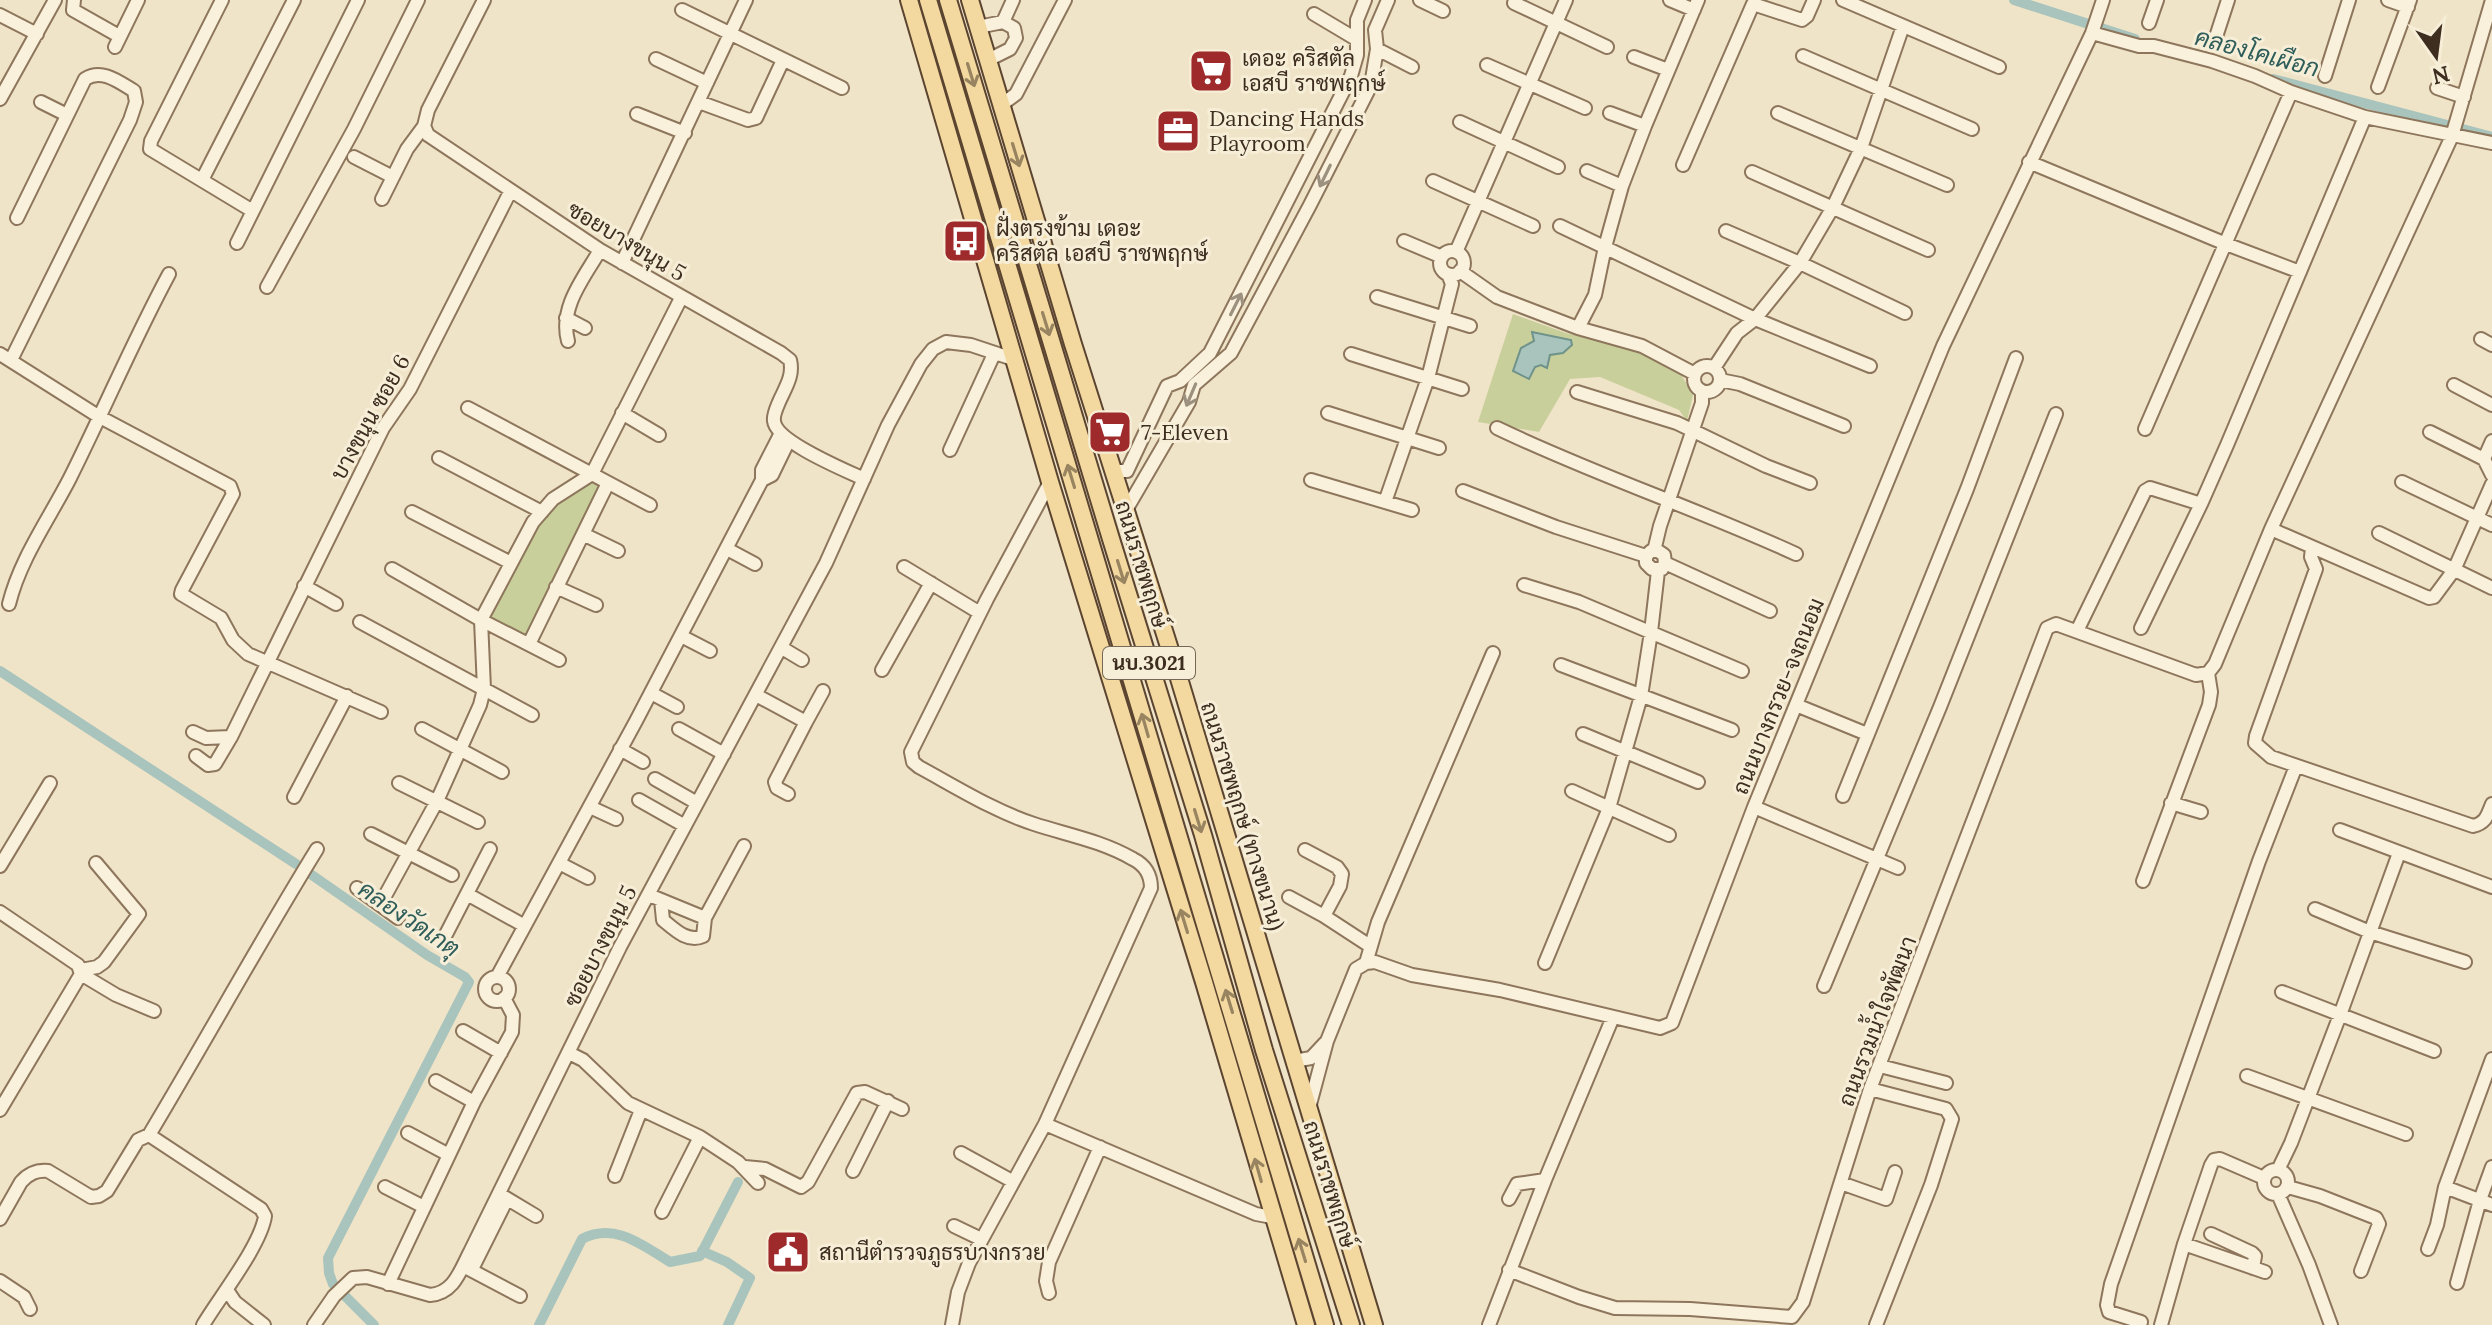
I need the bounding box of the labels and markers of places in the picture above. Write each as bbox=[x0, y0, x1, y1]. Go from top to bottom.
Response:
place label: เดอะ คริสตัล เอสบี ราชพฤกษ์ bbox=[1242, 44, 1386, 97]
supermarket icon: เดอะ คริสตัล เอสบี ราชพฤกษ์ bbox=[1187, 47, 1235, 95]
place label: Dancing Hands Playroom bbox=[1209, 104, 1364, 157]
office icon: Dancing Hands Playroom bbox=[1154, 107, 1202, 155]
place label: ฝั่งตรงข้าม เดอะ คริสตัล เอสบี ราชพฤกษ์ bbox=[996, 210, 1209, 267]
bus stop icon: ฝั่งตรงข้าม เดอะ คริสตัล เอสบี ราชพฤกษ์ bbox=[941, 217, 989, 265]
supermarket icon: 7-Eleven bbox=[1086, 408, 1134, 456]
place label: 7-Eleven bbox=[1141, 418, 1229, 446]
public building icon: สถานีตำรวจภูธรบางกรวย bbox=[764, 1228, 812, 1276]
place label: สถานีตำรวจภูธรบางกรวย bbox=[819, 1238, 1046, 1268]

